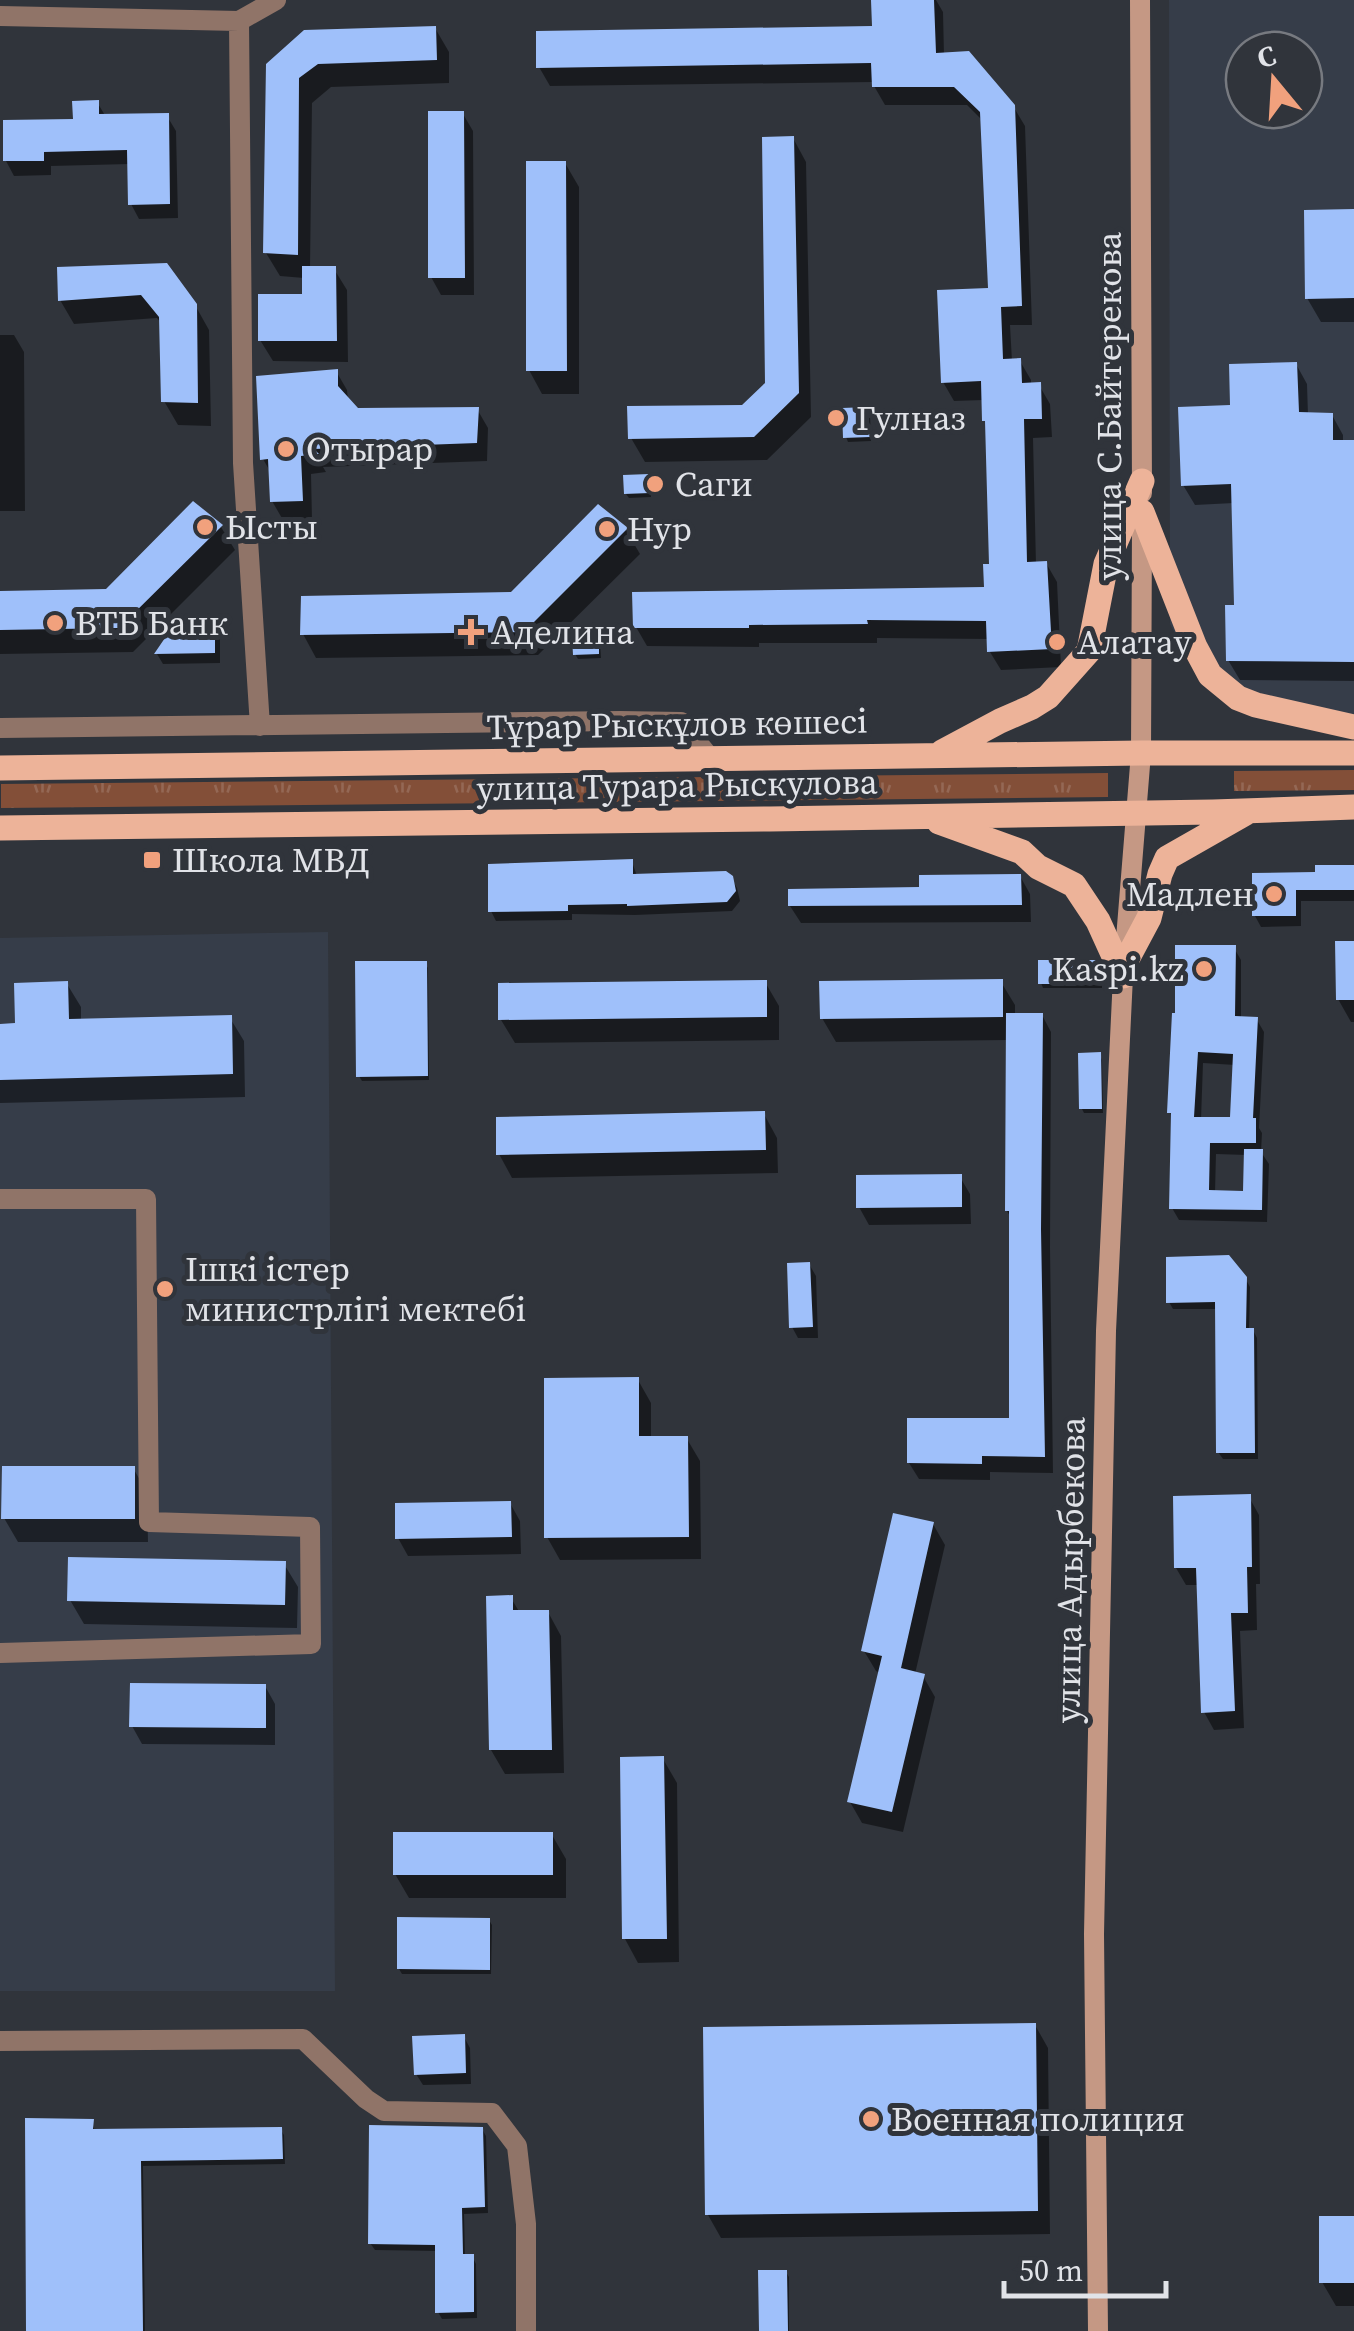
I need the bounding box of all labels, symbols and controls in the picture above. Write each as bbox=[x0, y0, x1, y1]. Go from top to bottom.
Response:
north arrow bbox=[1224, 30, 1324, 130]
text: С bbox=[1252, 35, 1280, 77]
street label: улица С.Байтерекова bbox=[1085, 231, 1133, 580]
place label: Гулназ bbox=[856, 394, 966, 442]
marker: Гулназ bbox=[825, 407, 847, 429]
place label: Отырар bbox=[306, 425, 433, 473]
marker: Отырар bbox=[275, 438, 297, 460]
place label: Саги bbox=[675, 460, 753, 508]
marker: Саги bbox=[644, 473, 666, 495]
place label: Ысты bbox=[225, 503, 318, 551]
place label: Нур bbox=[627, 505, 692, 553]
marker: Ысты bbox=[194, 516, 216, 538]
marker: Нур bbox=[596, 518, 618, 540]
place label: ВТБ Банк bbox=[75, 599, 228, 647]
place label: Аделина bbox=[491, 608, 634, 656]
marker: ВТБ Банк bbox=[44, 612, 66, 634]
place label: Алатау bbox=[1077, 618, 1191, 666]
marker: Аделина bbox=[460, 621, 482, 643]
marker: Алатау bbox=[1046, 631, 1068, 653]
street label: Тұрар Рыскұлов көшесі bbox=[486, 697, 868, 751]
street label: улица Турара Рыскулова bbox=[476, 757, 878, 812]
place label: Школа МВД bbox=[172, 836, 370, 884]
marker: Школа МВД bbox=[141, 849, 163, 871]
place label: Мадлен bbox=[1126, 870, 1254, 918]
marker: Мадлен bbox=[1263, 883, 1285, 905]
place label: Kaspi.kz bbox=[1052, 945, 1184, 993]
marker: Kaspi.kz bbox=[1193, 958, 1215, 980]
place label: Ішкі істер министрлігі мектебі bbox=[185, 1245, 526, 1333]
marker: Ішкі істер министрлігі мектебі bbox=[154, 1278, 176, 1300]
street label: улица Адырбекова bbox=[1043, 1416, 1097, 1724]
place label: Военная полиция bbox=[891, 2095, 1185, 2143]
marker: Военная полиция bbox=[860, 2108, 882, 2130]
scale bar bbox=[1004, 2236, 1166, 2298]
text: 50 m bbox=[1019, 2250, 1083, 2291]

